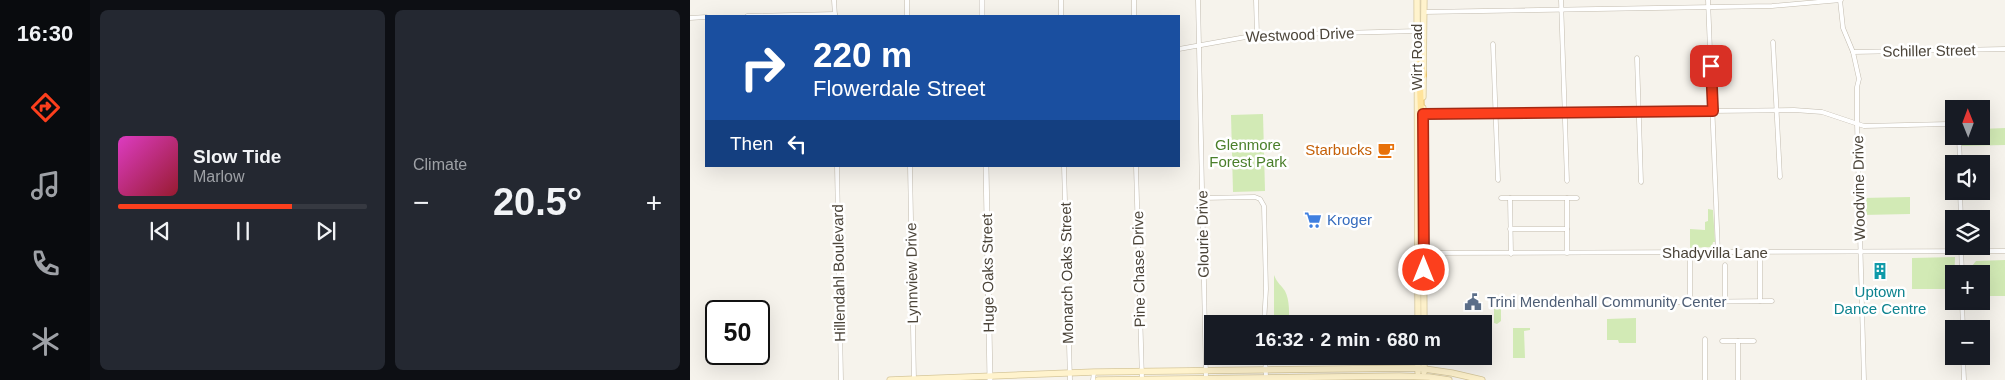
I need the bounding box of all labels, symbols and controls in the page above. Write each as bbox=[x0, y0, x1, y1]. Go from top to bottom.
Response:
text: 16:30 bbox=[17, 21, 73, 46]
street label: Westwood Drive bbox=[1245, 24, 1355, 45]
street label: Wirt Road bbox=[1408, 24, 1425, 90]
icon: right bbox=[730, 35, 795, 100]
text: 220 m bbox=[813, 35, 912, 74]
street label: Schiller Street bbox=[1882, 41, 1977, 60]
pin bbox=[1690, 45, 1732, 87]
icon: arrive bbox=[1697, 52, 1725, 80]
text: Flowerdale Street bbox=[813, 76, 985, 101]
icon: directions bbox=[28, 90, 63, 125]
north arrow bbox=[1945, 100, 1990, 145]
map controls bbox=[1945, 100, 1990, 365]
icon: left bbox=[783, 130, 811, 158]
text: Then bbox=[730, 133, 773, 154]
street label: Woodvine Drive bbox=[1849, 135, 1868, 241]
park label: Glenmore Forest Park bbox=[1209, 136, 1287, 170]
cafe icon: Starbucks bbox=[1376, 140, 1396, 160]
place label: Starbucks bbox=[1305, 141, 1372, 158]
text: Slow Tide bbox=[193, 146, 281, 167]
button: sound bbox=[1945, 155, 1990, 200]
text: Climate bbox=[413, 156, 467, 173]
icon: music bbox=[28, 168, 63, 203]
text: Marlow bbox=[193, 168, 245, 185]
text: 20.5° bbox=[493, 181, 582, 223]
text: − bbox=[413, 187, 429, 218]
text: + bbox=[646, 187, 662, 218]
street label: Glourie Drive bbox=[1193, 190, 1212, 278]
street label: Monarch Oaks Street bbox=[1057, 201, 1076, 344]
street label: Hillendahl Boulevard bbox=[829, 204, 848, 342]
supermarket icon: Kroger bbox=[1303, 210, 1323, 230]
button: layers bbox=[1945, 210, 1990, 255]
street label: Pine Chase Drive bbox=[1129, 211, 1148, 328]
place label: Kroger bbox=[1327, 211, 1372, 228]
street label: Huge Oaks Street bbox=[978, 212, 997, 333]
icon: previous bbox=[146, 217, 174, 245]
icon: pause bbox=[229, 217, 257, 245]
icon: next bbox=[312, 217, 340, 245]
street label: Lynnview Drive bbox=[902, 222, 921, 324]
position arrow bbox=[1397, 243, 1449, 295]
street label: Shadyvilla Lane bbox=[1662, 244, 1768, 261]
icon: phone bbox=[28, 246, 63, 281]
building icon: Uptown Dance Centre bbox=[1870, 261, 1890, 281]
button: + bbox=[1945, 265, 1990, 310]
place label: Uptown Dance Centre bbox=[1834, 283, 1926, 317]
public building icon: Trini Mendenhall Community Center bbox=[1463, 292, 1483, 312]
place label: Trini Mendenhall Community Center bbox=[1487, 293, 1727, 310]
speed limit sign: 50 bbox=[705, 300, 770, 365]
button: − bbox=[1945, 320, 1990, 365]
icon: climate bbox=[28, 324, 63, 359]
text: 16:32 · 2 min · 680 m bbox=[1255, 329, 1441, 350]

